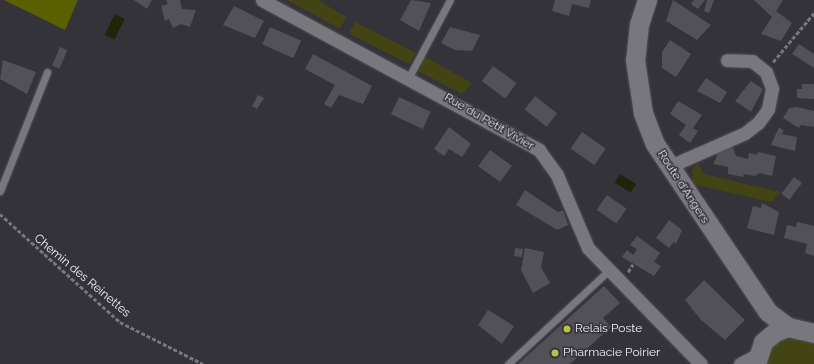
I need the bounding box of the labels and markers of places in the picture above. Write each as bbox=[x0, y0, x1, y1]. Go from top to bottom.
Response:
place label: Relais Poste bbox=[575, 322, 642, 336]
marker: Relais Poste bbox=[562, 324, 572, 334]
place label: Pharmacie Poirier bbox=[563, 346, 660, 360]
marker: Pharmacie Poirier bbox=[550, 348, 560, 358]

